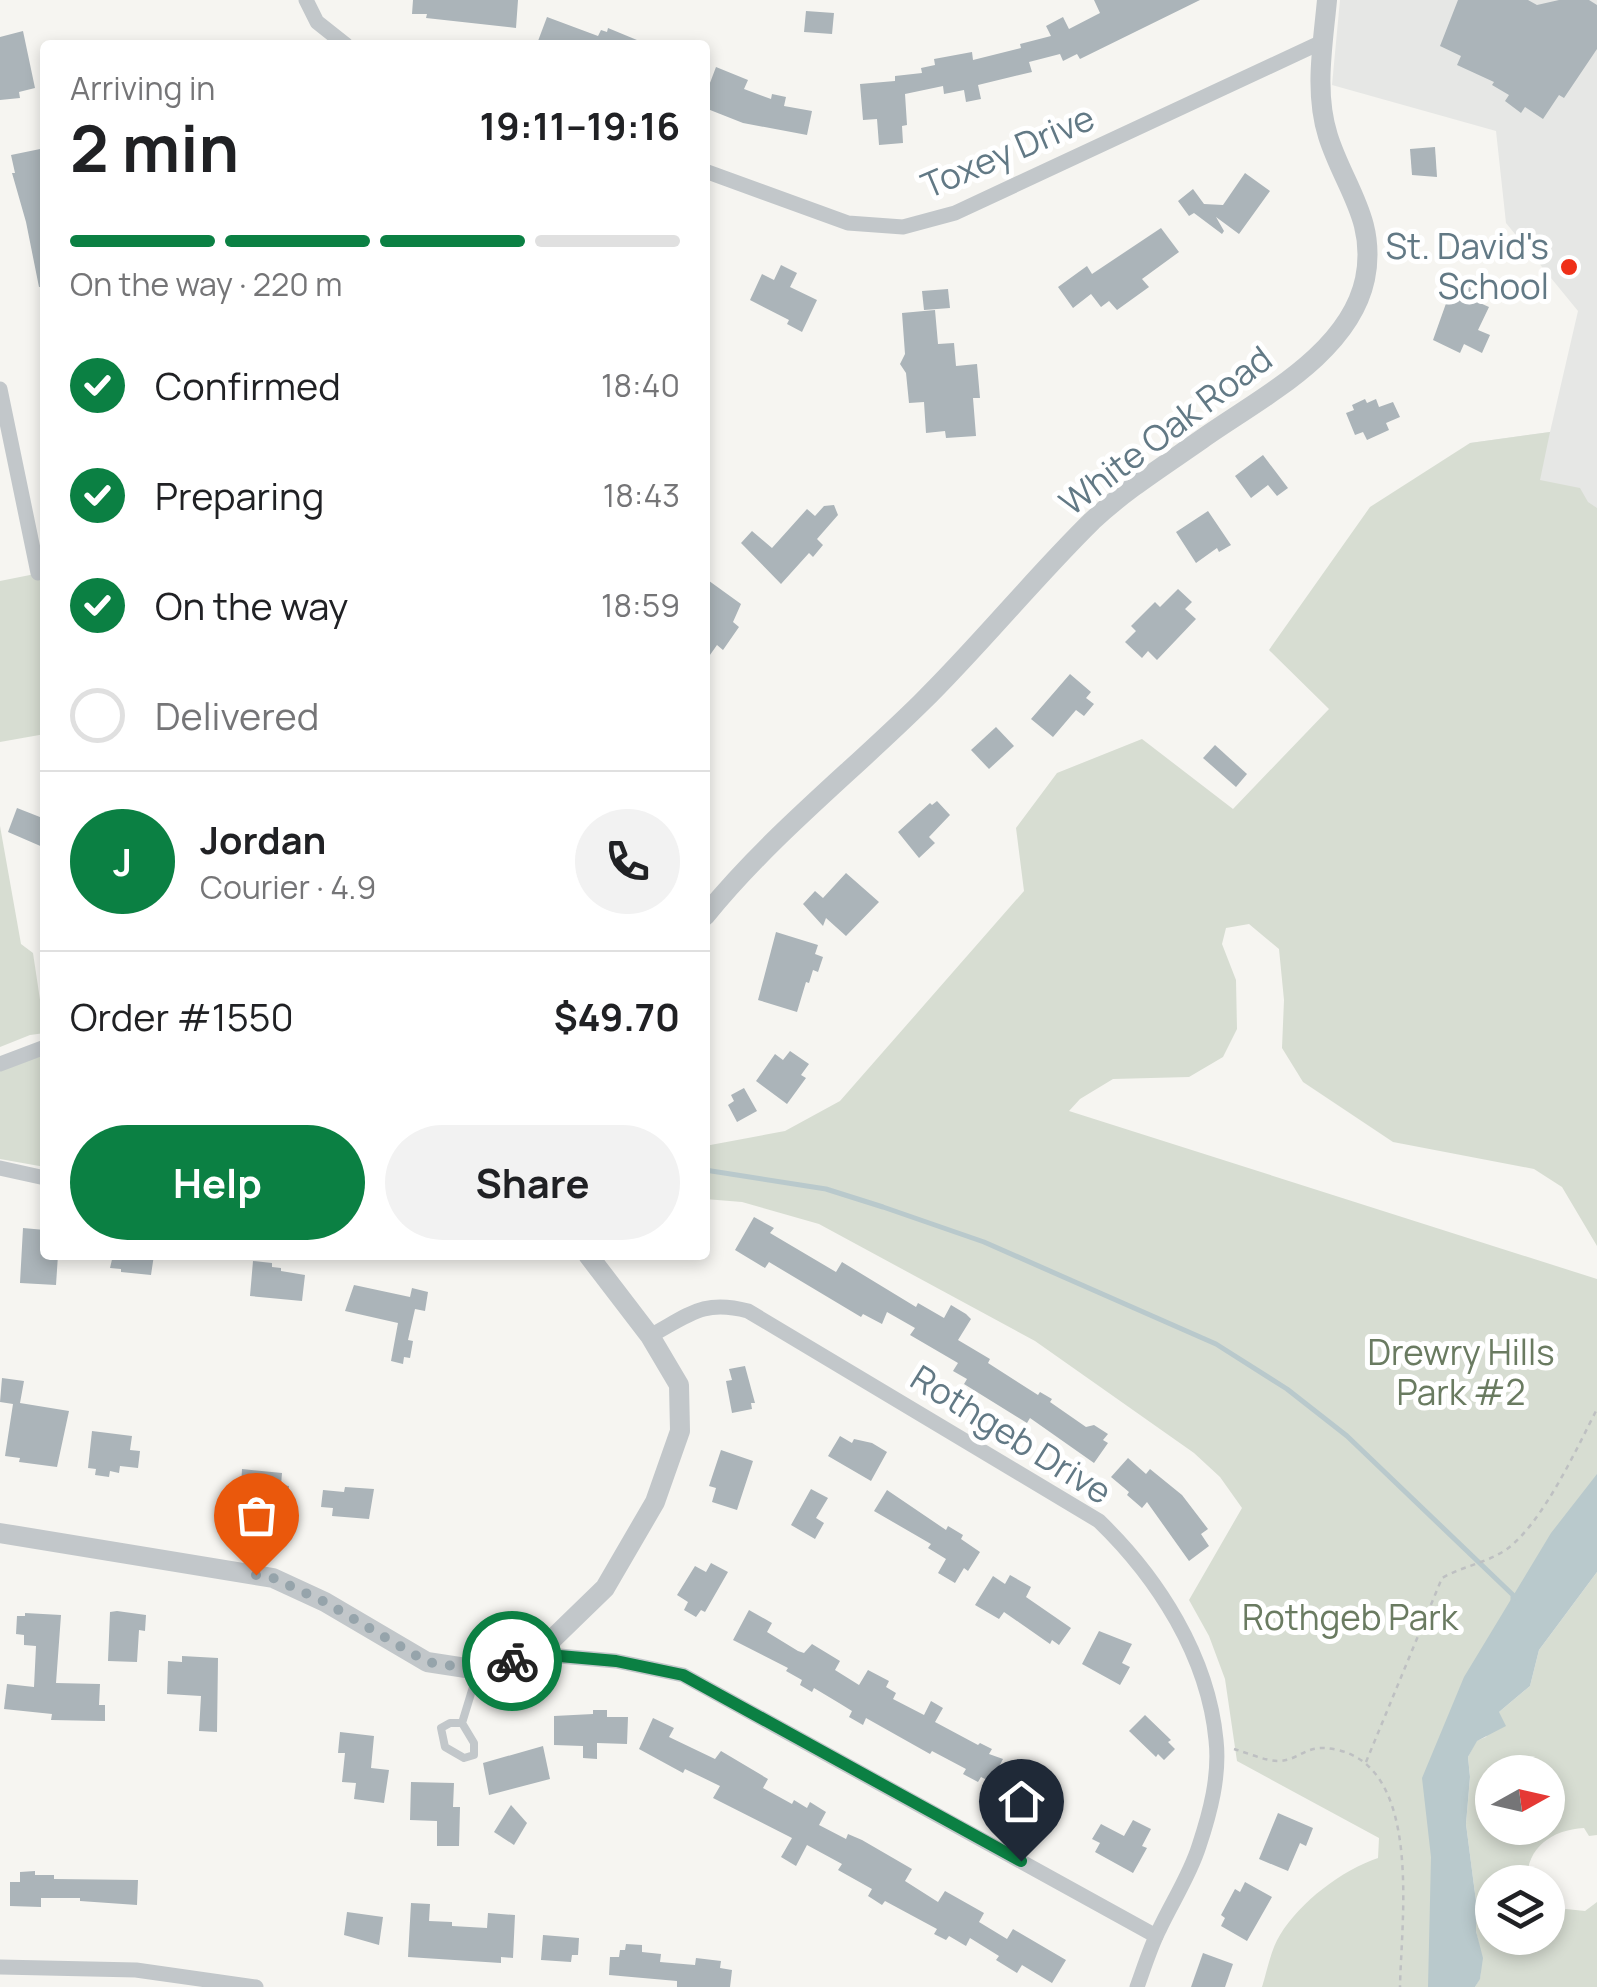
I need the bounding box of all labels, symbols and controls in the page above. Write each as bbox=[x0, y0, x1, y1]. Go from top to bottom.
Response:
text: Arriving in bbox=[70, 66, 215, 110]
street label: Toxey Drive bbox=[914, 93, 1101, 209]
text: 19:11–19:16 bbox=[480, 99, 680, 151]
text: 2 min bbox=[70, 103, 239, 192]
place label: St. David's School bbox=[1386, 222, 1549, 310]
marker: St. David's School bbox=[1558, 256, 1580, 278]
text: On the way · 220 m bbox=[70, 262, 342, 306]
street label: White Oak Road bbox=[1049, 334, 1281, 526]
icon: check bbox=[70, 358, 125, 413]
text: Confirmed bbox=[155, 359, 341, 411]
text: 18:40 bbox=[601, 363, 680, 407]
icon: check bbox=[70, 468, 125, 523]
text: Preparing bbox=[155, 469, 324, 521]
text: 18:43 bbox=[603, 473, 680, 517]
icon: check bbox=[70, 578, 125, 633]
text: On the way bbox=[155, 579, 348, 631]
text: 18:59 bbox=[601, 583, 680, 627]
text: Delivered bbox=[155, 689, 319, 741]
button: phone bbox=[575, 809, 680, 914]
text: Jordan bbox=[200, 813, 326, 865]
text: J bbox=[113, 835, 132, 887]
text: Courier · 4.9 bbox=[200, 865, 376, 909]
text: Order #1550 bbox=[70, 990, 294, 1042]
text: $49.70 bbox=[554, 990, 680, 1042]
button: Help bbox=[70, 1125, 365, 1240]
button: Share bbox=[385, 1125, 680, 1240]
park label: Drewry Hills Park #2 bbox=[1367, 1328, 1555, 1416]
street label: Rothgeb Drive bbox=[902, 1353, 1121, 1515]
pin bbox=[214, 1473, 299, 1576]
icon: bag bbox=[229, 1488, 284, 1543]
park label: Rothgeb Park bbox=[1242, 1593, 1460, 1641]
courier bbox=[462, 1611, 562, 1711]
icon: bike bbox=[485, 1634, 540, 1689]
north arrow bbox=[1475, 1755, 1565, 1845]
map controls bbox=[1475, 1755, 1565, 1955]
pin bbox=[979, 1759, 1064, 1862]
icon: home bbox=[994, 1774, 1049, 1829]
button: layers bbox=[1475, 1865, 1565, 1955]

